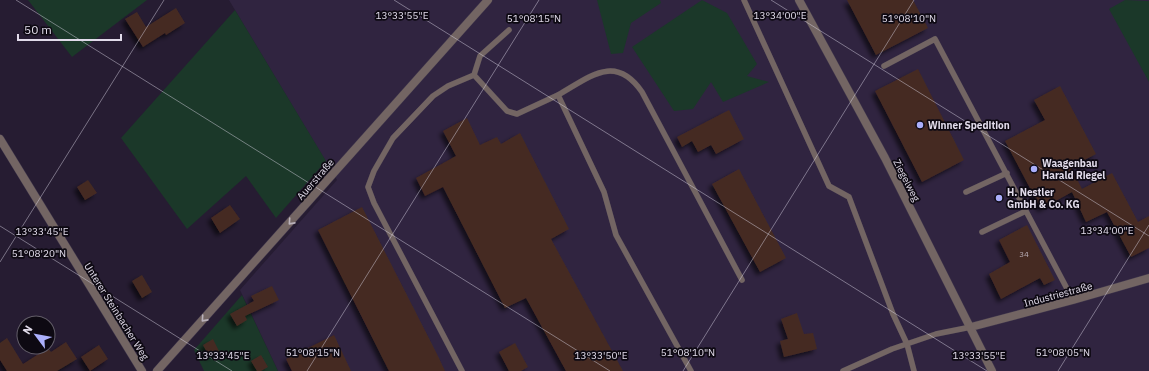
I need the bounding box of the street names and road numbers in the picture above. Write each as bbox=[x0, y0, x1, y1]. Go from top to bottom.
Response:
street label: Auerstraße bbox=[294, 156, 337, 203]
street label: Ziegelweg bbox=[890, 157, 923, 204]
street label: Unterer Steinbacher Weg bbox=[81, 260, 152, 363]
street label: Industriestraße bbox=[1022, 279, 1094, 310]

